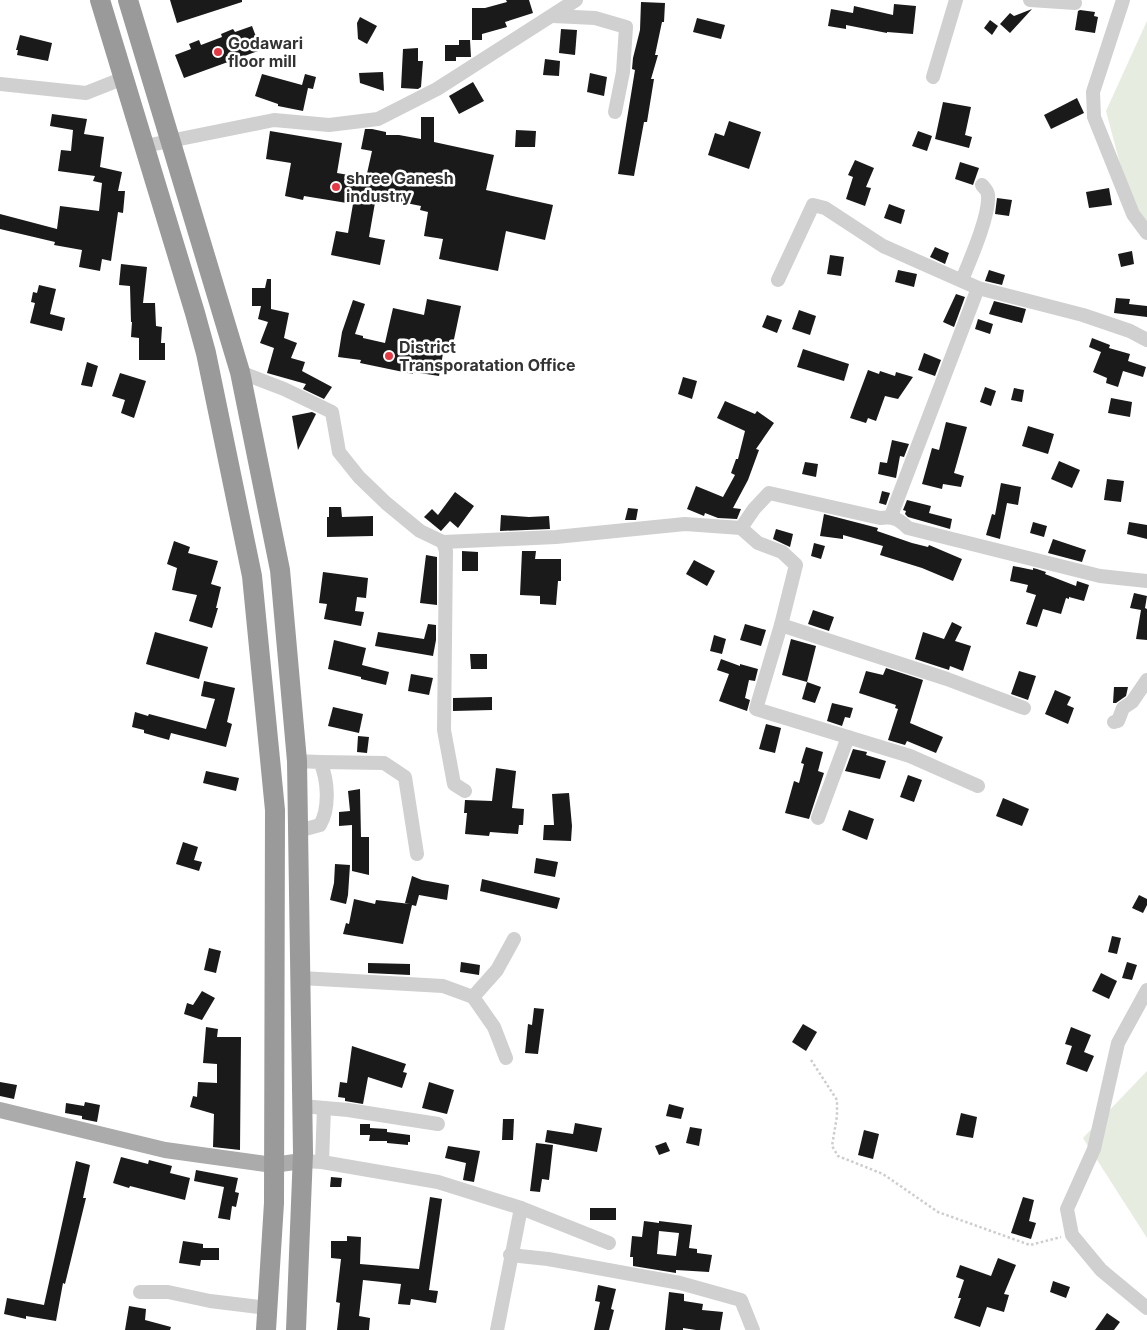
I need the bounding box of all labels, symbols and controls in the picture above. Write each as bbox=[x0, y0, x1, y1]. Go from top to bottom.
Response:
place label: Godawari floor mill bbox=[228, 33, 303, 71]
marker: Godawari floor mill bbox=[212, 46, 224, 58]
place label: shree Ganesh industry bbox=[346, 168, 454, 206]
marker: shree Ganesh industry bbox=[330, 181, 342, 193]
place label: District Transporatation Office bbox=[399, 337, 576, 375]
marker: District Transporatation Office bbox=[383, 350, 395, 362]

